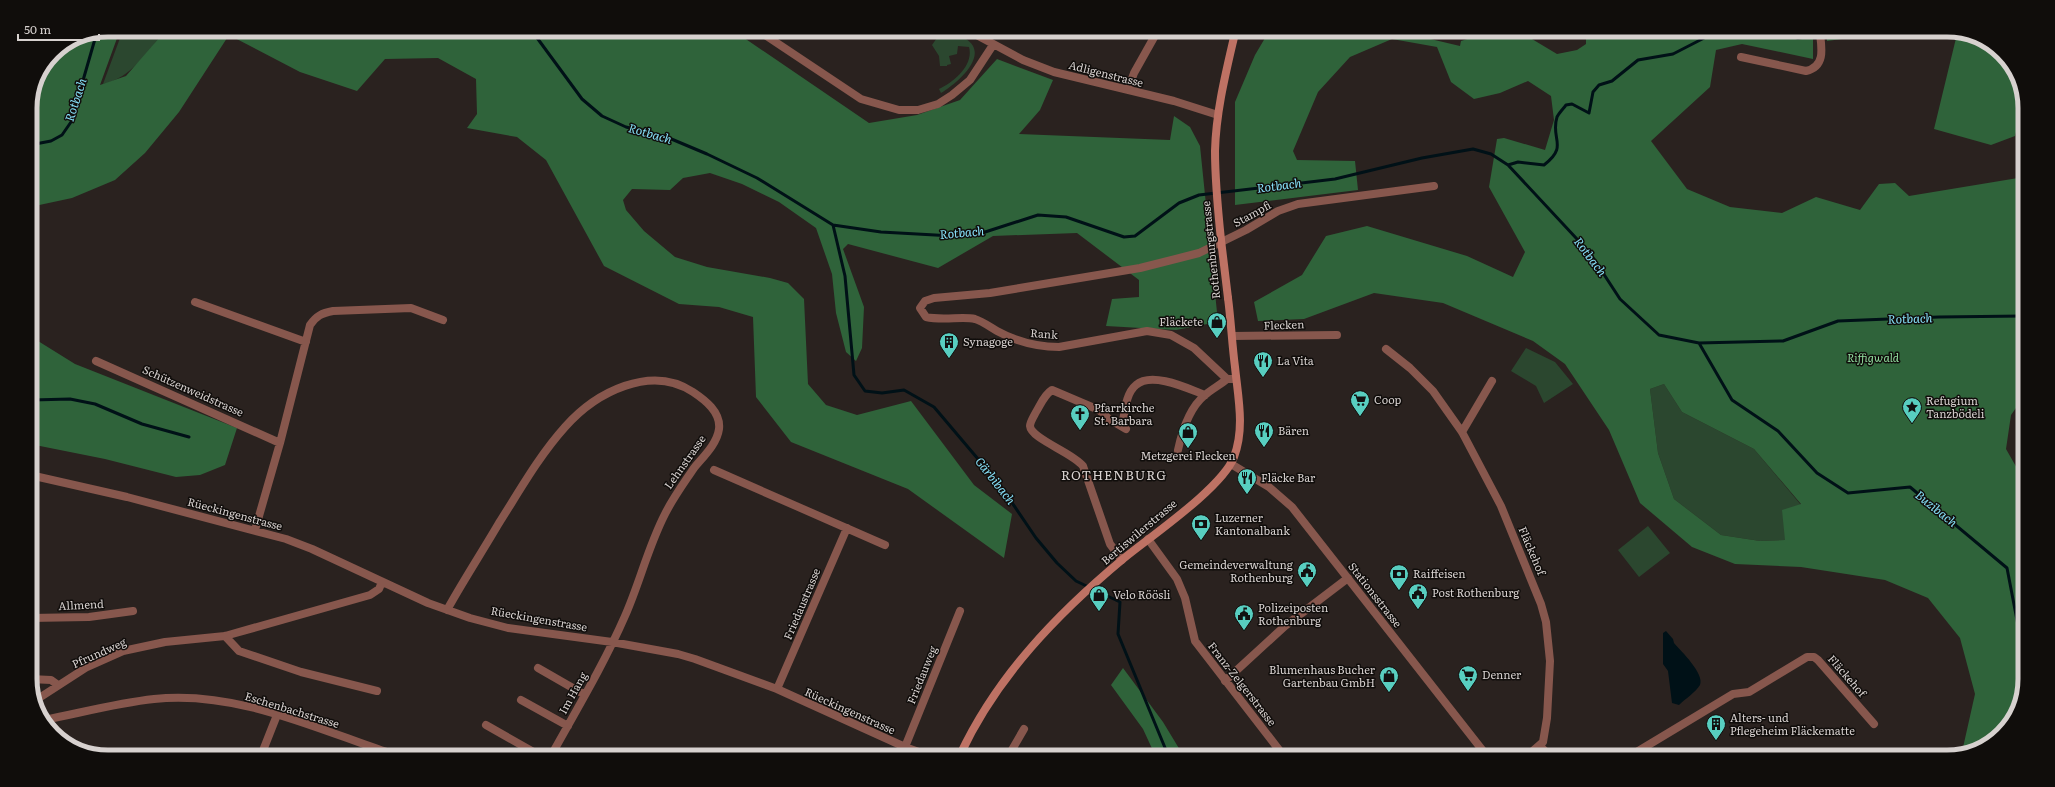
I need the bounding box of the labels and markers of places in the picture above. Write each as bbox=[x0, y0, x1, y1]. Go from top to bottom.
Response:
shop icon: Fläckete bbox=[1206, 311, 1228, 339]
place label: Fläckete bbox=[1159, 313, 1203, 329]
building icon: Synagoge bbox=[938, 331, 960, 359]
place label: Synagoge bbox=[963, 333, 1013, 349]
restaurant icon: La Vita bbox=[1252, 350, 1274, 378]
place label: La Vita bbox=[1277, 352, 1314, 368]
supermarket icon: Coop bbox=[1349, 389, 1371, 417]
place label: Coop bbox=[1374, 391, 1401, 407]
place label: Refugium Tanzbödeli bbox=[1926, 392, 1985, 421]
place icon: Refugium Tanzbödeli bbox=[1901, 396, 1923, 424]
place label: Pfarrkirche St. Barbara bbox=[1094, 399, 1155, 428]
church icon: Pfarrkirche St. Barbara bbox=[1069, 403, 1091, 431]
restaurant icon: Bären bbox=[1253, 420, 1275, 448]
shop icon: Metzgerei Flecken bbox=[1177, 421, 1199, 449]
place label: Bären bbox=[1278, 422, 1309, 438]
place label: Metzgerei Flecken bbox=[1140, 447, 1236, 463]
restaurant icon: Fläcke Bar bbox=[1236, 467, 1258, 495]
place label: Fläcke Bar bbox=[1261, 469, 1316, 485]
place label: Luzerner Kantonalbank bbox=[1215, 509, 1290, 538]
bank icon: Luzerner Kantonalbank bbox=[1190, 513, 1212, 541]
place label: Gemeindeverwaltung Rothenburg bbox=[1179, 556, 1294, 585]
public building icon: Gemeindeverwaltung Rothenburg bbox=[1296, 560, 1318, 588]
bank icon: Raiffeisen bbox=[1388, 563, 1410, 591]
place label: Raiffeisen bbox=[1413, 565, 1465, 581]
public building icon: Post Rothenburg bbox=[1407, 582, 1429, 610]
shop icon: Velo Röösli bbox=[1088, 584, 1110, 612]
place label: Post Rothenburg bbox=[1432, 584, 1520, 600]
place label: Velo Röösli bbox=[1113, 586, 1171, 602]
place label: Polizeiposten Rothenburg bbox=[1258, 599, 1328, 628]
public building icon: Polizeiposten Rothenburg bbox=[1233, 603, 1255, 631]
place label: Blumenhaus Bucher Gartenbau GmbH bbox=[1269, 661, 1376, 690]
supermarket icon: Denner bbox=[1457, 664, 1479, 692]
shop icon: Blumenhaus Bucher Gartenbau GmbH bbox=[1378, 665, 1400, 693]
place label: Denner bbox=[1482, 666, 1522, 682]
place label: Alters- und Pflegeheim Fläckematte bbox=[1730, 709, 1855, 738]
building icon: Alters- und Pflegeheim Fläckematte bbox=[1705, 713, 1727, 741]

